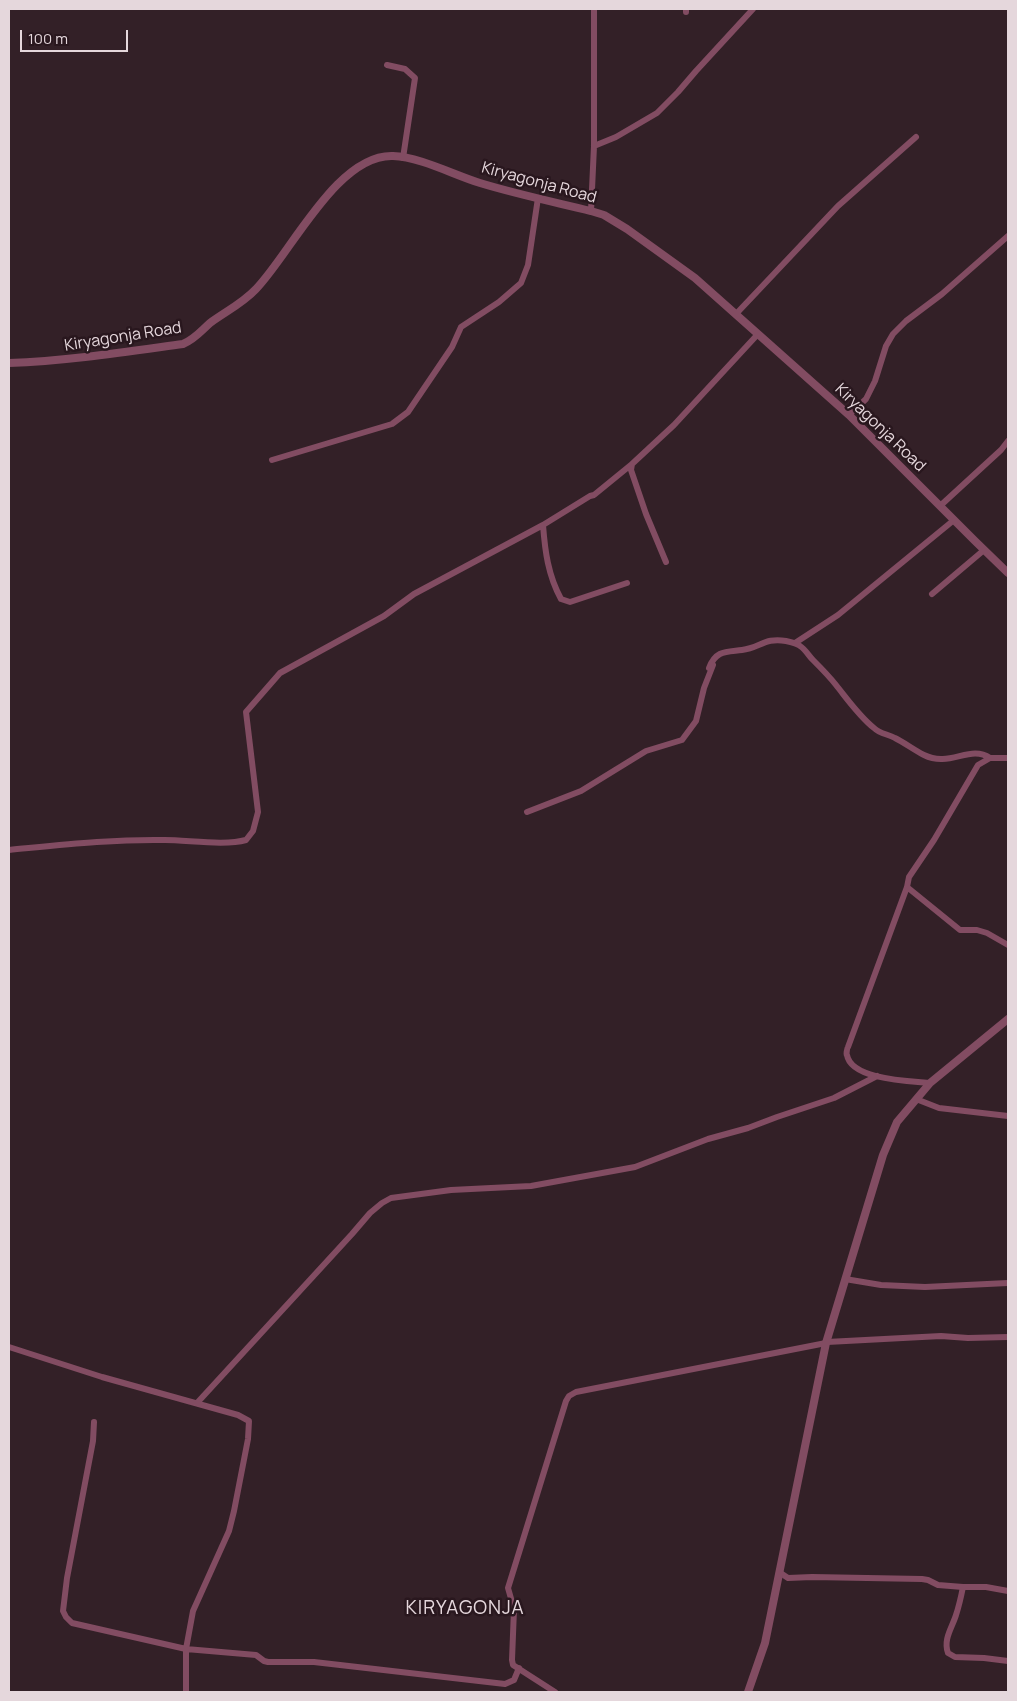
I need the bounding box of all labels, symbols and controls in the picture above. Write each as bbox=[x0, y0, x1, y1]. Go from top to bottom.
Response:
scale bar bbox=[22, 20, 130, 52]
text: 100 m bbox=[28, 28, 68, 49]
street label: Kiryagonja Road bbox=[479, 158, 599, 208]
street label: Kiryagonja Road bbox=[63, 318, 183, 356]
street label: Kiryagonja Road bbox=[831, 380, 929, 476]
district label: KIRYAGONJA bbox=[404, 1598, 526, 1620]

